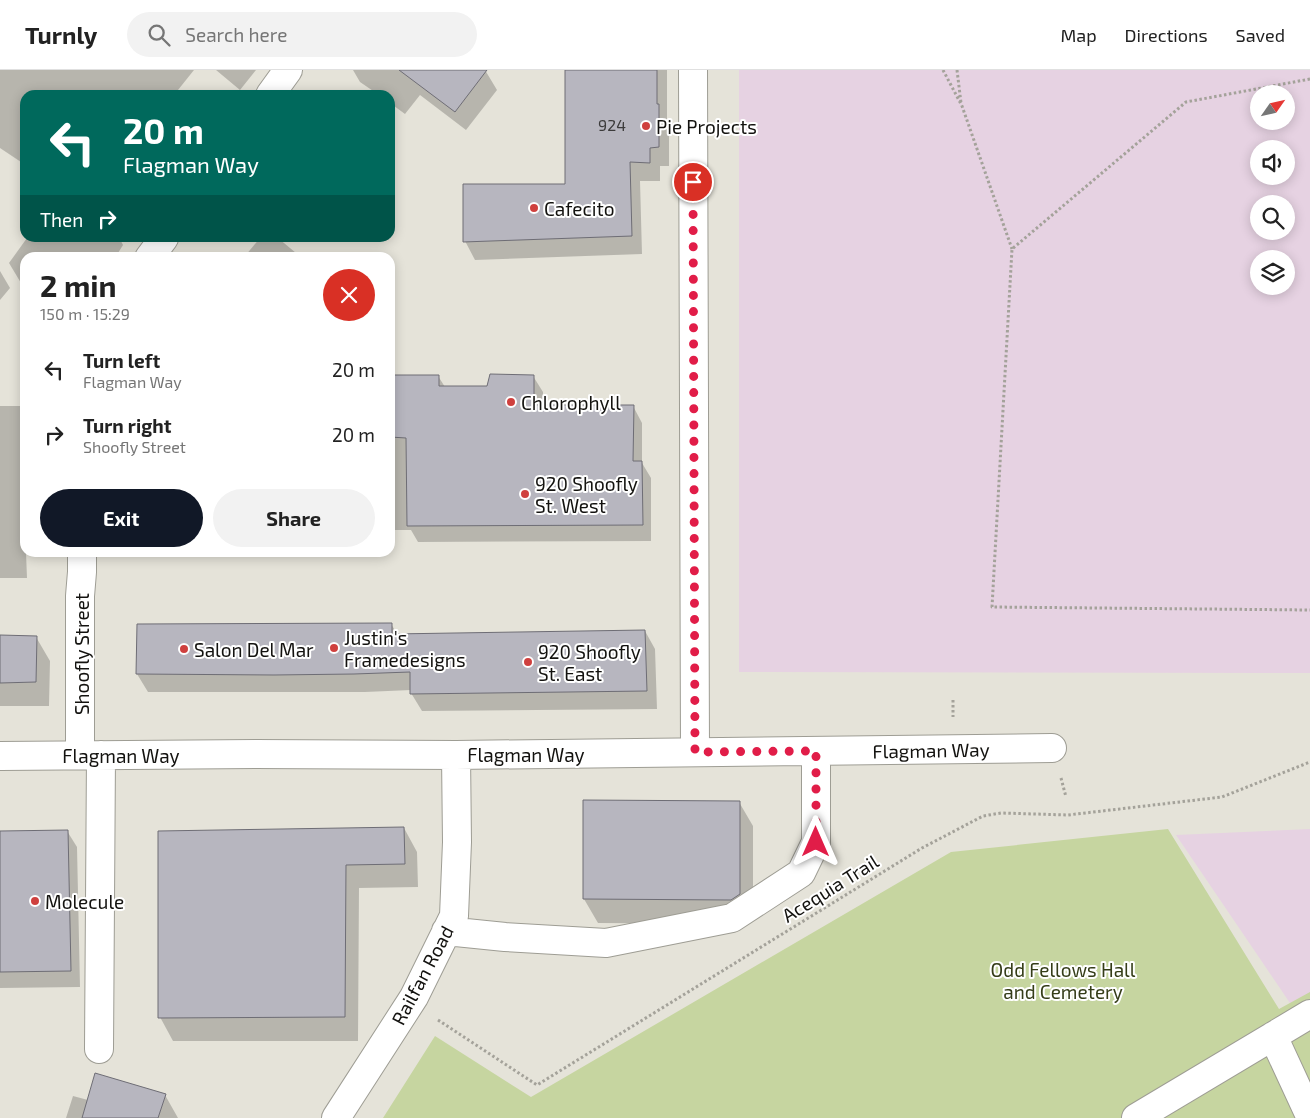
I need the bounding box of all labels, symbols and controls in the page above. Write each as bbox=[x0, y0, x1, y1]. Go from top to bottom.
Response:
search box bbox=[127, 12, 477, 57]
text: Turnly bbox=[25, 20, 97, 49]
icon: search bbox=[145, 21, 173, 49]
text: Search here bbox=[185, 23, 287, 46]
text: Map bbox=[1060, 24, 1097, 46]
text: Directions bbox=[1125, 24, 1208, 46]
text: Saved bbox=[1236, 24, 1285, 46]
north arrow bbox=[1250, 85, 1295, 130]
map controls bbox=[1250, 85, 1295, 295]
text: 20 m bbox=[123, 109, 204, 151]
icon: left bbox=[40, 110, 105, 175]
house number: 924 bbox=[598, 115, 626, 134]
place label: Pie Projects bbox=[656, 115, 757, 138]
marker: Pie Projects bbox=[640, 120, 652, 132]
button: sound bbox=[1250, 140, 1295, 185]
text: Flagman Way bbox=[123, 151, 259, 177]
pin bbox=[672, 161, 714, 203]
icon: arrive bbox=[679, 168, 707, 196]
button: search bbox=[1250, 195, 1295, 240]
place label: Cafecito bbox=[544, 197, 615, 220]
marker: Cafecito bbox=[528, 202, 540, 214]
icon: right bbox=[93, 205, 121, 233]
text: Then bbox=[40, 208, 83, 231]
button: layers bbox=[1250, 250, 1295, 295]
text: 2 min bbox=[40, 267, 117, 303]
button: close bbox=[323, 269, 375, 321]
text: 150 m · 15:29 bbox=[40, 304, 130, 323]
text: Turn left bbox=[83, 349, 160, 372]
icon: left bbox=[40, 356, 68, 384]
text: 20 m bbox=[332, 358, 375, 381]
text: Flagman Way bbox=[83, 372, 182, 391]
place label: Chlorophyll bbox=[521, 391, 621, 414]
marker: Chlorophyll bbox=[505, 396, 517, 408]
text: Turn right bbox=[83, 414, 171, 437]
icon: right bbox=[40, 421, 68, 449]
text: 20 m bbox=[332, 423, 375, 446]
text: Shoofly Street bbox=[83, 437, 186, 456]
place label: 920 Shoofly St. West bbox=[535, 472, 638, 517]
marker: 920 Shoofly St. West bbox=[519, 488, 531, 500]
button: Exit bbox=[40, 489, 203, 547]
button: Share bbox=[213, 489, 375, 547]
street label: Shoofly Street bbox=[70, 593, 93, 715]
place label: Justin's Framedesigns bbox=[344, 626, 466, 671]
place label: Salon Del Mar bbox=[194, 638, 314, 661]
place label: 920 Shoofly St. East bbox=[538, 640, 641, 685]
marker: Justin's Framedesigns bbox=[328, 642, 340, 654]
marker: Salon Del Mar bbox=[178, 643, 190, 655]
marker: 920 Shoofly St. East bbox=[522, 656, 534, 668]
street label: Flagman Way bbox=[872, 737, 990, 763]
street label: Flagman Way bbox=[467, 743, 585, 766]
street label: Flagman Way bbox=[62, 744, 180, 767]
position arrow bbox=[789, 815, 841, 867]
street label: Acequia Trail bbox=[777, 849, 883, 927]
place label: Molecule bbox=[45, 890, 124, 913]
marker: Molecule bbox=[29, 895, 41, 907]
street label: Railfan Road bbox=[386, 921, 458, 1029]
park label: Odd Fellows Hall and Cemetery bbox=[991, 958, 1136, 1003]

